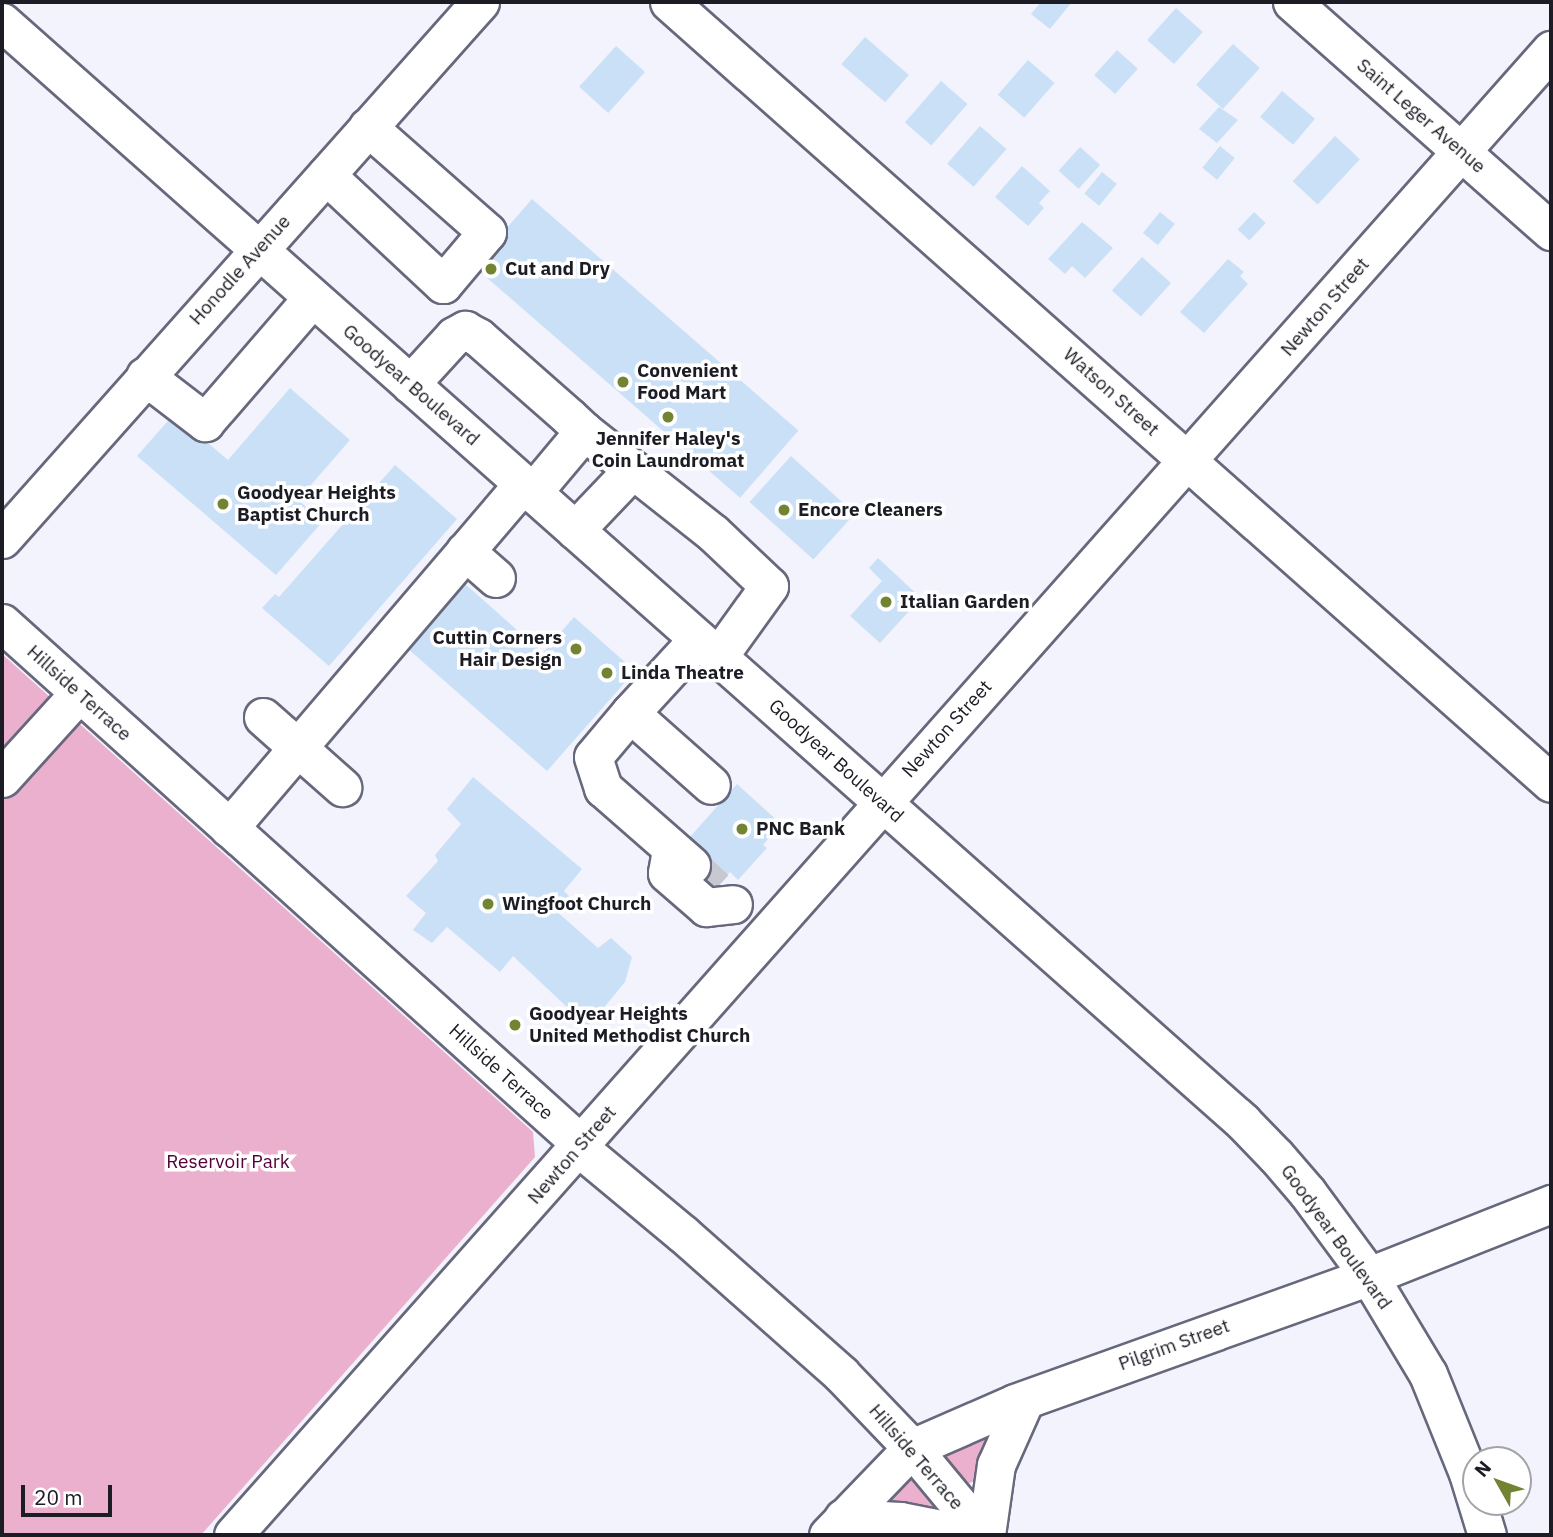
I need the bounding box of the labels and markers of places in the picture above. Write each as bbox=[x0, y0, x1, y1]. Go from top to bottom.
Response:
place label: Cut and Dry bbox=[505, 258, 610, 280]
marker: Cut and Dry bbox=[483, 261, 499, 277]
place label: Convenient Food Mart bbox=[637, 360, 738, 404]
marker: Convenient Food Mart bbox=[615, 374, 631, 390]
marker: Jennifer Haley's Coin Laundromat bbox=[660, 409, 676, 425]
place label: Jennifer Haley's Coin Laundromat bbox=[592, 428, 744, 472]
place label: Goodyear Heights Baptist Church bbox=[237, 482, 396, 526]
marker: Goodyear Heights Baptist Church bbox=[215, 496, 231, 512]
place label: Encore Cleaners bbox=[798, 499, 943, 521]
marker: Encore Cleaners bbox=[776, 502, 792, 518]
place label: Italian Garden bbox=[900, 591, 1030, 613]
marker: Italian Garden bbox=[878, 594, 894, 610]
place label: Cuttin Corners Hair Design bbox=[433, 627, 562, 671]
marker: Cuttin Corners Hair Design bbox=[568, 641, 584, 657]
place label: Linda Theatre bbox=[621, 662, 744, 684]
marker: Linda Theatre bbox=[599, 665, 615, 681]
place label: PNC Bank bbox=[756, 818, 845, 840]
marker: PNC Bank bbox=[734, 821, 750, 837]
place label: Wingfoot Church bbox=[502, 893, 651, 915]
marker: Wingfoot Church bbox=[480, 896, 496, 912]
place label: Goodyear Heights United Methodist Church bbox=[529, 1003, 750, 1047]
marker: Goodyear Heights United Methodist Church bbox=[507, 1017, 523, 1033]

